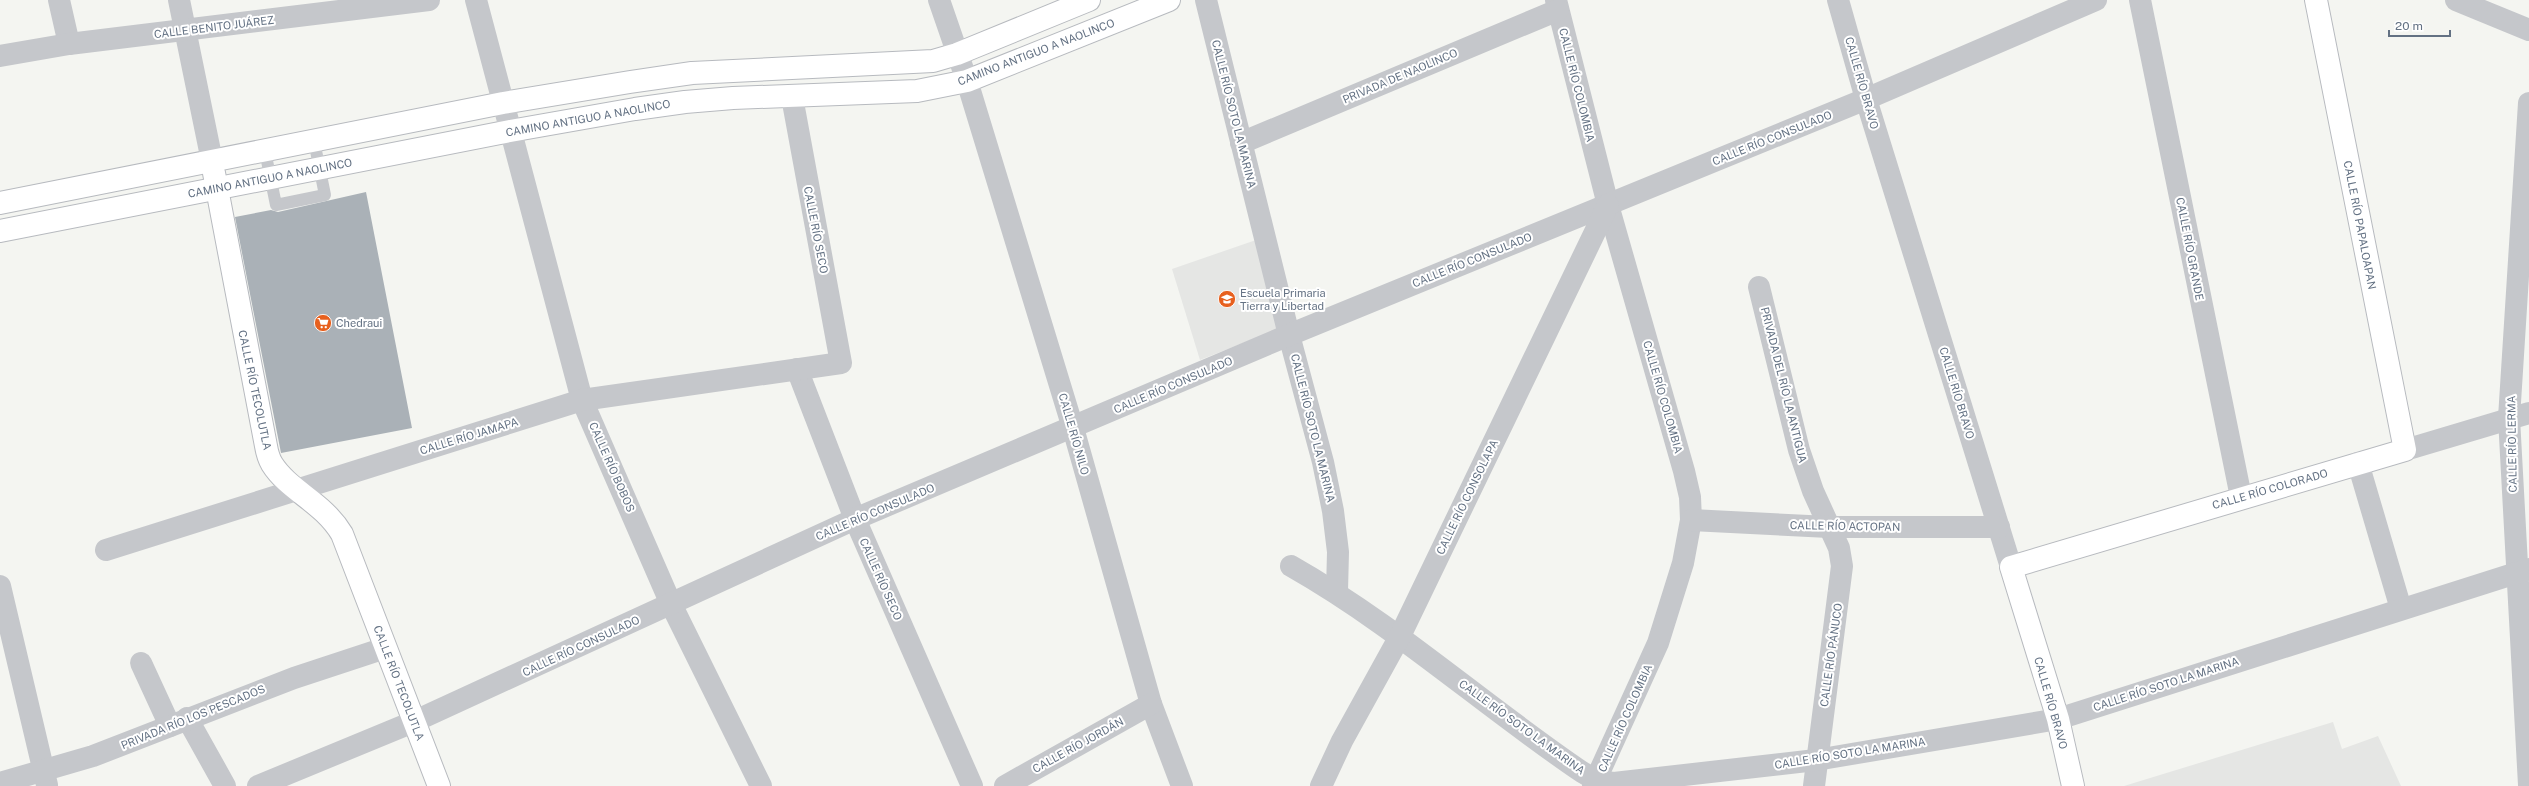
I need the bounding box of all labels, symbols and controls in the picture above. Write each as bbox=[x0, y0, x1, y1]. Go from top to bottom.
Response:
scale bar bbox=[2389, 12, 2450, 38]
street label: CALLE BENITO JUÁREZ bbox=[153, 13, 275, 40]
street label: CAMINO ANTIGUO A NAOLINCO bbox=[956, 16, 1116, 88]
text: 20 m bbox=[2395, 19, 2423, 33]
street label: CALLE RÍO COLOMBIA bbox=[1557, 27, 1598, 143]
street label: CALLE RÍO BRAVO bbox=[1843, 35, 1882, 131]
street label: CALLE RÍO SOTO LA MARINA bbox=[1210, 38, 1259, 190]
street label: PRIVADA DE NAOLINCO bbox=[1341, 46, 1459, 106]
street label: CAMINO ANTIGUO A NAOLINCO bbox=[505, 98, 671, 138]
street label: CALLE RÍO CONSULADO bbox=[1710, 108, 1833, 167]
street label: CAMINO ANTIGUO A NAOLINCO bbox=[187, 156, 353, 200]
street label: CALLE RÍO PAPALOAPAN bbox=[2342, 159, 2379, 291]
street label: CALLE RÍO SECO bbox=[802, 185, 831, 275]
street label: CALLE RÍO GRANDE bbox=[2174, 196, 2207, 302]
street label: CALLE RÍO CONSULADO bbox=[1410, 230, 1533, 289]
place label: Escuela Primaria Tierra y Libertad bbox=[1240, 287, 1326, 312]
school or university icon: Escuela Primaria Tierra y Libertad bbox=[1217, 289, 1237, 309]
street label: PRIVADA DEL RÍO LA ANTIGUA bbox=[1759, 306, 1810, 464]
supermarket icon: Chedraui bbox=[313, 313, 333, 333]
place label: Chedraui bbox=[336, 317, 382, 329]
street label: CALLE RÍO TECOLUTLA bbox=[236, 329, 275, 451]
street label: CALLE RÍO COLOMBIA bbox=[1641, 339, 1686, 455]
street label: CALLE RÍO BRAVO bbox=[1937, 345, 1978, 440]
street label: CALLE RÍO SOTO LA MARINA bbox=[1289, 352, 1338, 504]
street label: CALLE RÍO CONSULADO bbox=[1111, 354, 1234, 415]
street label: CALLE RÍO NILO bbox=[1057, 392, 1092, 476]
street label: CALLE RÍO LERMA bbox=[2504, 395, 2519, 493]
street label: CALLE RÍO JAMAPA bbox=[418, 414, 520, 457]
street label: CALLE RÍO BOBOS bbox=[587, 420, 638, 514]
street label: CALLE RÍO CONSOLAPA bbox=[1433, 437, 1500, 556]
street label: CALLE RÍO COLORADO bbox=[2211, 466, 2329, 511]
street label: CALLE RÍO CONSULADO bbox=[813, 481, 936, 542]
street label: CALLE RÍO ACTOPAN bbox=[1790, 518, 1900, 533]
street label: CALLE RÍO SECO bbox=[858, 536, 905, 622]
street label: CALLE RÍO PÁNUCO bbox=[1817, 602, 1844, 708]
street label: CALLE RÍO CONSULADO bbox=[520, 613, 641, 678]
street label: CALLE RÍO TECOLUTLA bbox=[371, 623, 428, 742]
street label: CALLE RÍO SOTO LA MARINA bbox=[2091, 654, 2241, 713]
street label: CALLE RÍO BRAVO bbox=[2032, 655, 2071, 751]
street label: CALLE RÍO COLOMBIA bbox=[1595, 662, 1654, 774]
street label: CALLE RÍO SOTO LA MARINA bbox=[1457, 676, 1588, 777]
street label: PRIVADA RÍO LOS PESCADOS bbox=[119, 682, 267, 751]
street label: CALLE RÍO JORDÁN bbox=[1030, 714, 1125, 775]
street label: CALLE RÍO SOTO LA MARINA bbox=[1774, 734, 1926, 771]

